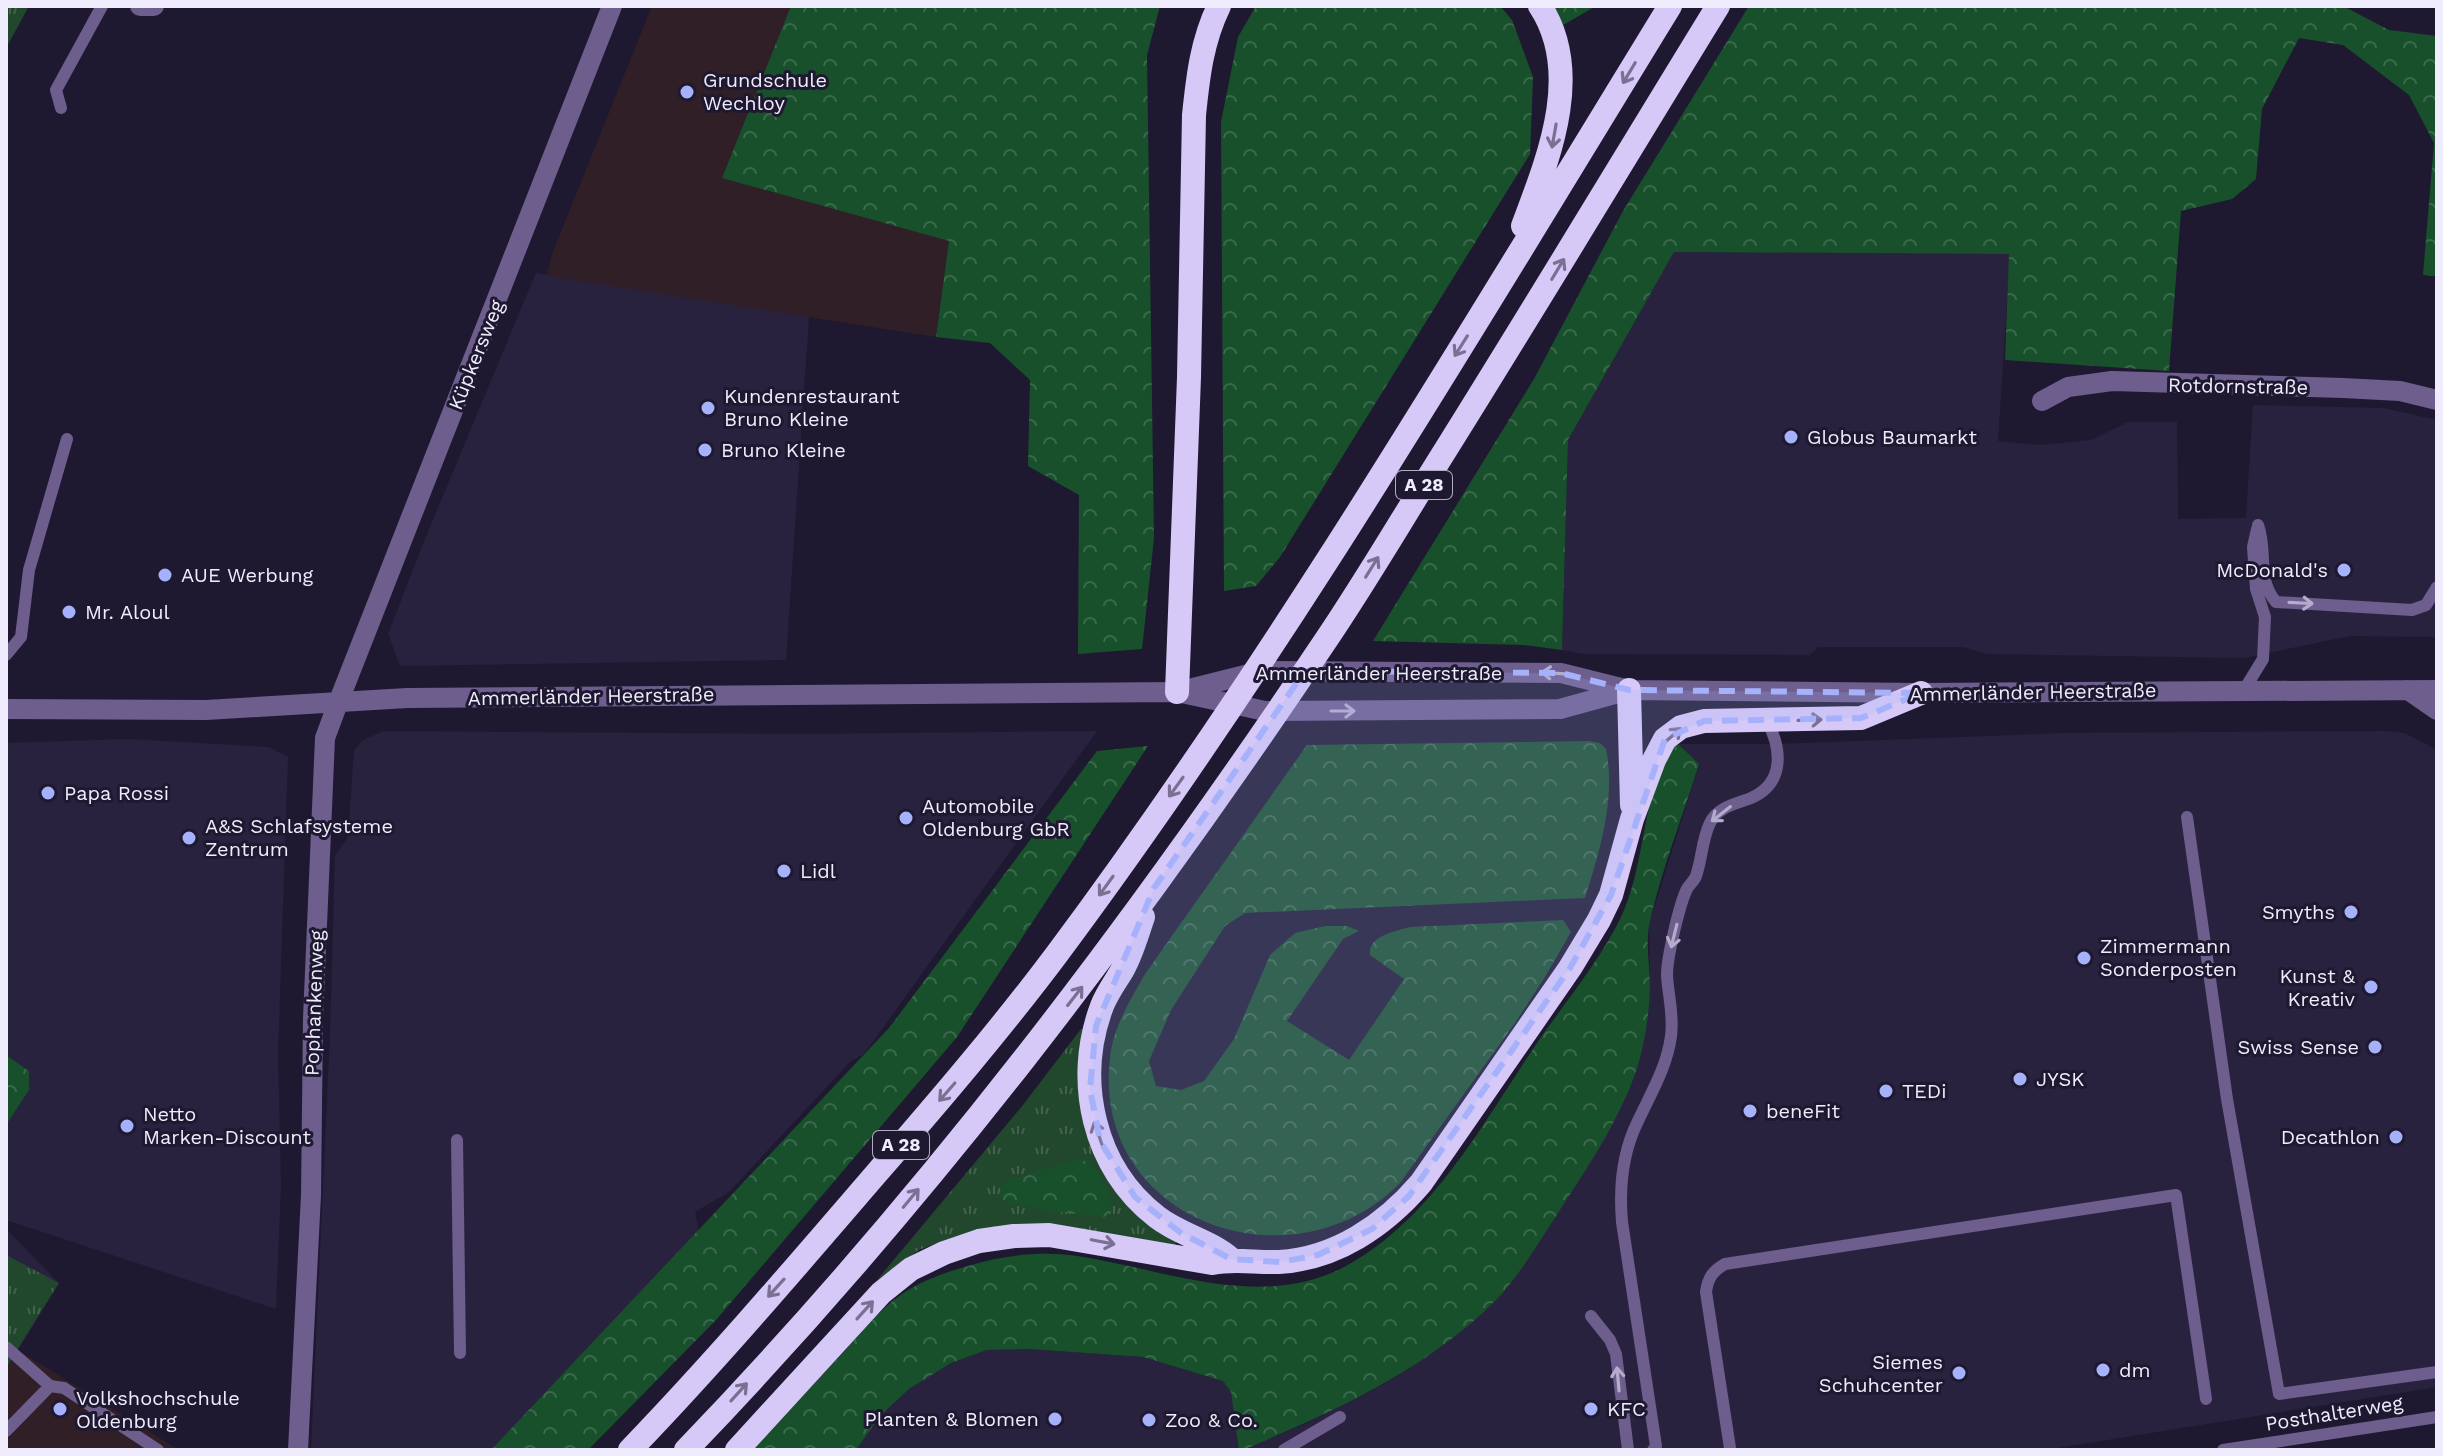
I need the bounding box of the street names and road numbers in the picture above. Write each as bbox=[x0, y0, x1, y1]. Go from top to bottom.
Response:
street label: Küpkersweg bbox=[443, 296, 509, 413]
street label: Rotdornstraße bbox=[2168, 373, 2308, 399]
road number: A 28 bbox=[1396, 471, 1452, 499]
street label: Ammerländer Heerstraße bbox=[1256, 661, 1502, 685]
street label: Ammerländer Heerstraße bbox=[1909, 678, 2157, 706]
street label: Ammerländer Heerstraße bbox=[467, 682, 715, 710]
street label: Pophankenweg bbox=[299, 929, 329, 1076]
road number: A 28 bbox=[873, 1131, 929, 1159]
street label: Posthalterweg bbox=[2263, 1390, 2405, 1436]

